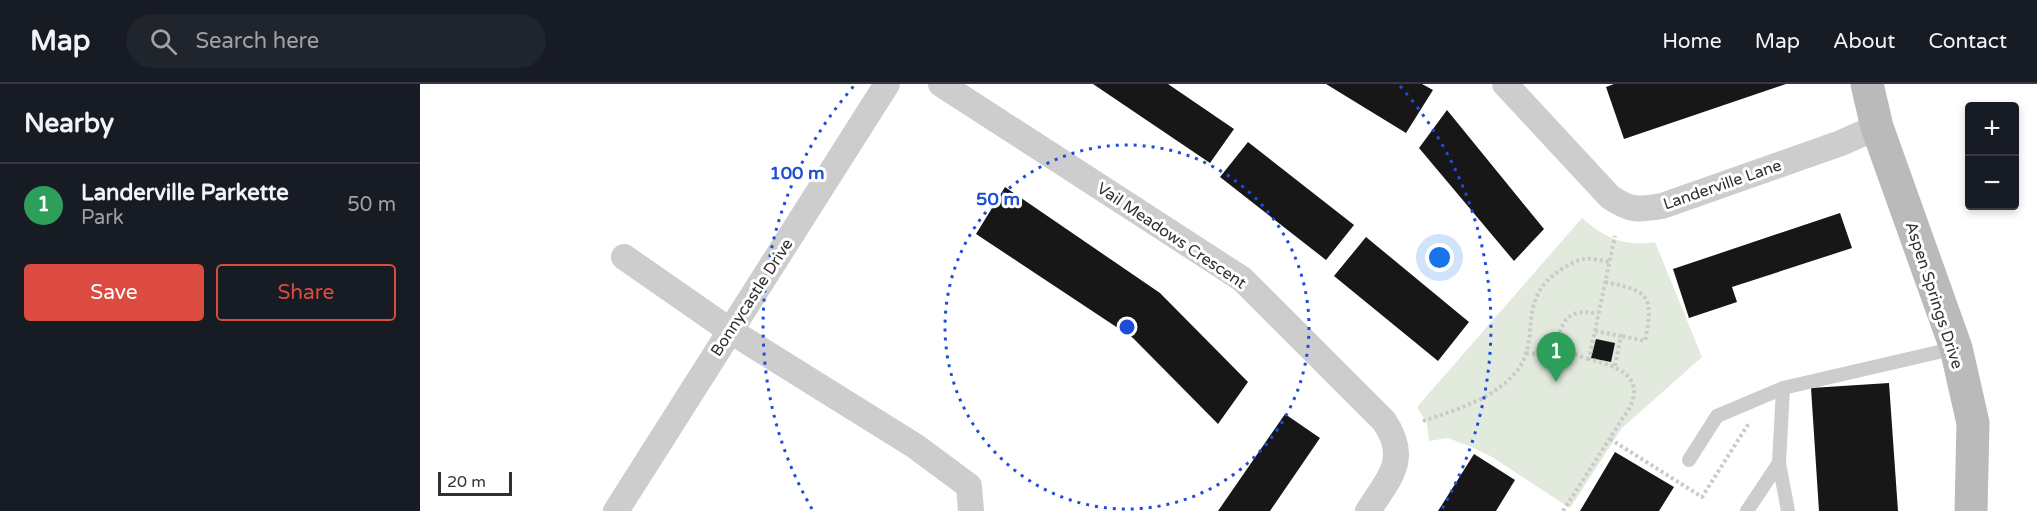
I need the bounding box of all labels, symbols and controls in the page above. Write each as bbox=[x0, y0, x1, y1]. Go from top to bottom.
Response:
search box bbox=[126, 14, 546, 68]
text: Map bbox=[30, 24, 90, 58]
icon: search bbox=[147, 25, 180, 58]
text: Search here bbox=[195, 28, 319, 54]
text: Home bbox=[1662, 29, 1722, 54]
text: Map bbox=[1755, 29, 1800, 54]
text: About bbox=[1833, 29, 1895, 54]
text: Contact bbox=[1928, 29, 2007, 54]
map controls bbox=[1965, 102, 2019, 210]
button: + bbox=[1965, 102, 2019, 156]
text: Nearby bbox=[24, 108, 114, 139]
street label: Landerville Lane bbox=[1660, 155, 1784, 215]
button: − bbox=[1965, 156, 2019, 210]
text: 100 m bbox=[769, 162, 825, 184]
street label: Vail Meadows Crescent bbox=[1093, 178, 1250, 293]
text: Landerville Parkette bbox=[81, 180, 289, 206]
text: 50 m bbox=[976, 188, 1020, 210]
text: 1 bbox=[37, 193, 50, 217]
text: 50 m bbox=[347, 193, 396, 217]
text: Park bbox=[81, 206, 124, 230]
street label: Aspen Springs Drive bbox=[1901, 219, 1967, 371]
street label: Bonnycastle Drive bbox=[706, 235, 797, 360]
your location bbox=[1425, 243, 1454, 272]
button: Save bbox=[24, 264, 204, 321]
button: Share bbox=[216, 264, 396, 321]
centre of rings bbox=[1117, 317, 1137, 337]
pin: 1 bbox=[1536, 332, 1576, 382]
scale bar bbox=[438, 469, 512, 496]
text: 20 m bbox=[447, 472, 486, 492]

